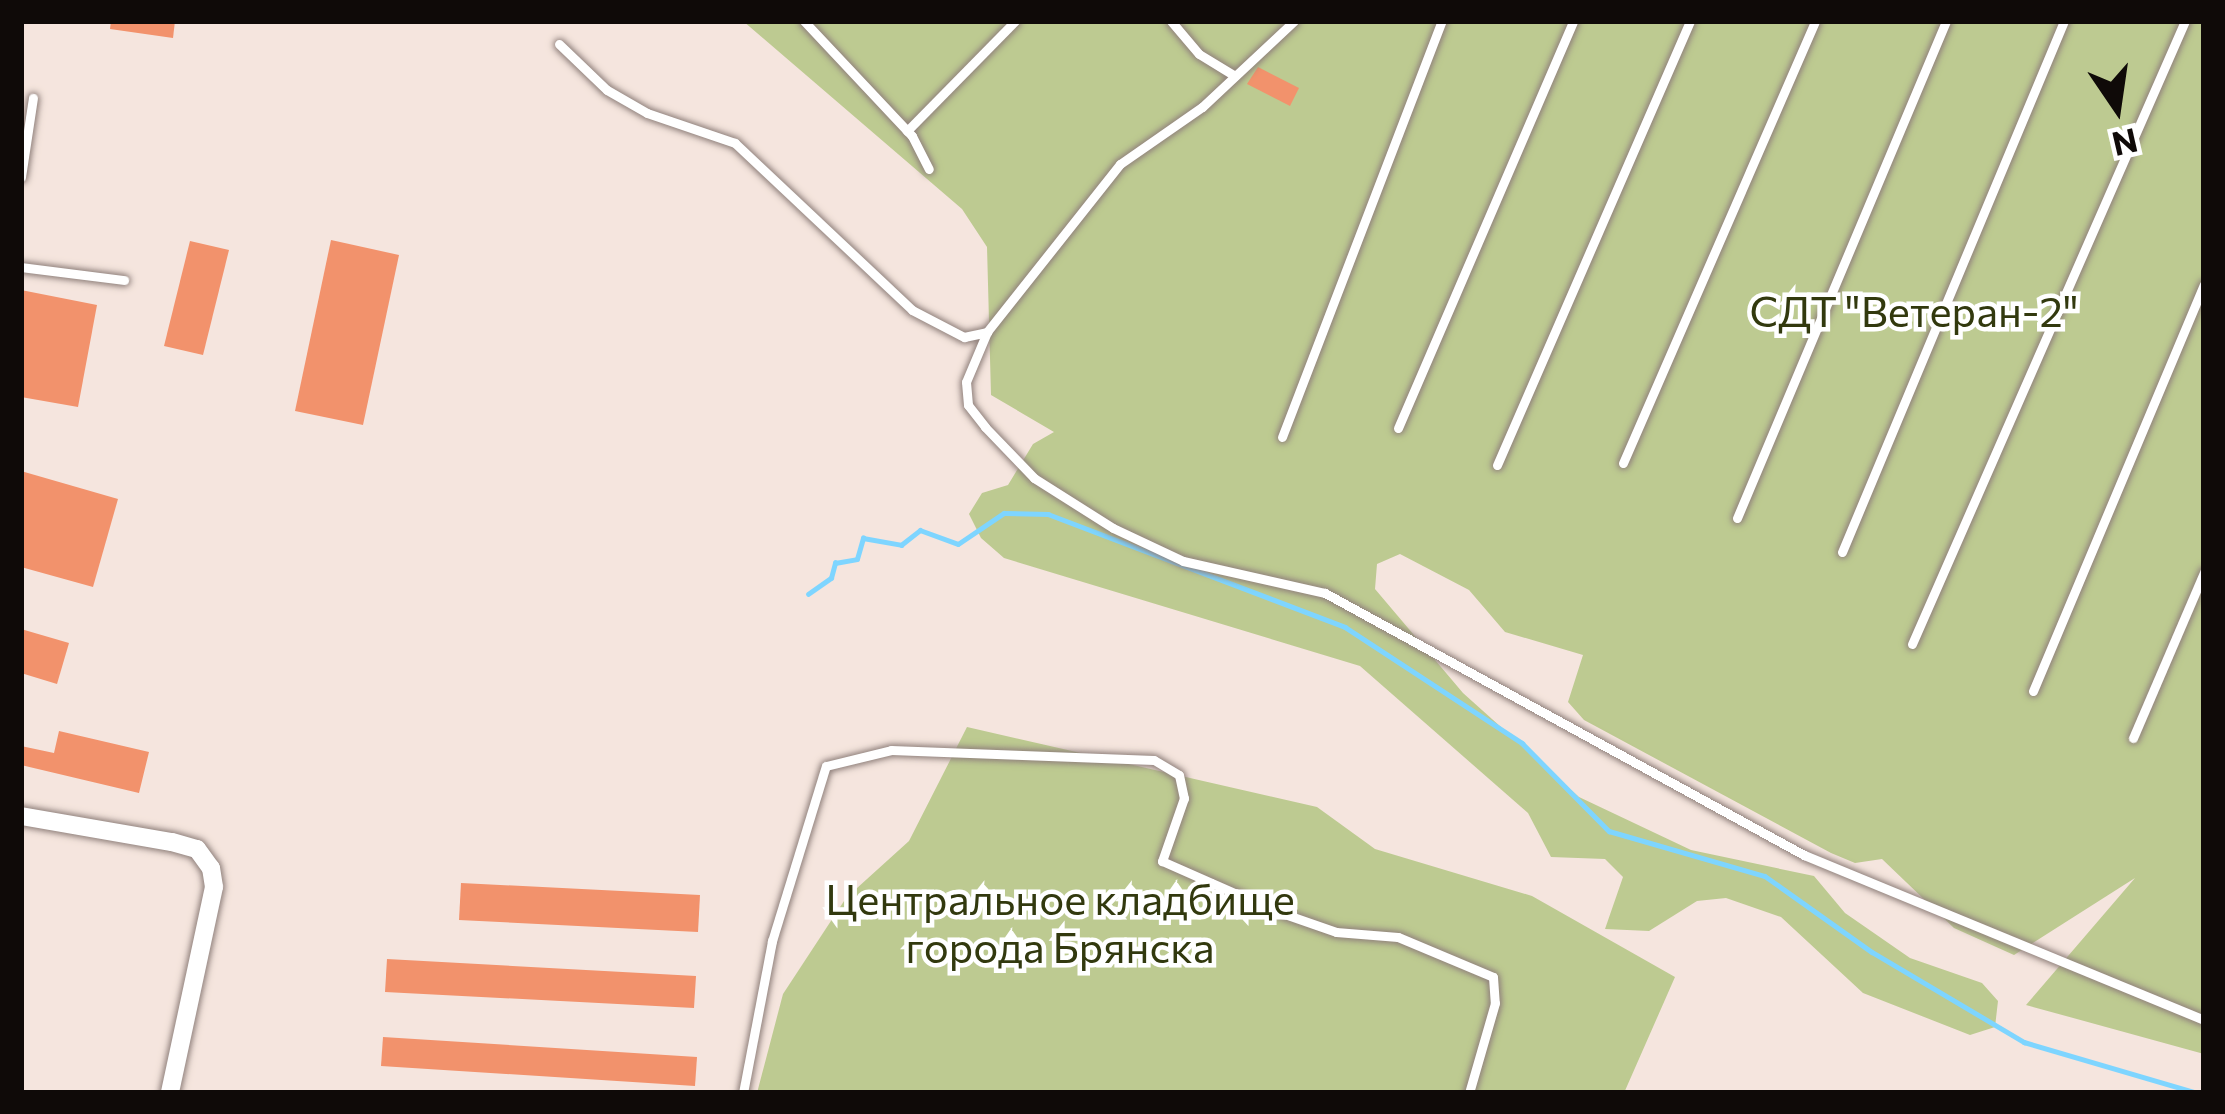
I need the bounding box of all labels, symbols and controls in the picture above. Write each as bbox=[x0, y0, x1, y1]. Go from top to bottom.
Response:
north arrow bbox=[2057, 48, 2177, 168]
text: N bbox=[2109, 121, 2142, 166]
park label: СДТ "Ветеран-2" bbox=[1749, 285, 2079, 335]
park label: Центральное кладбище города Брянска bbox=[825, 873, 1295, 972]

